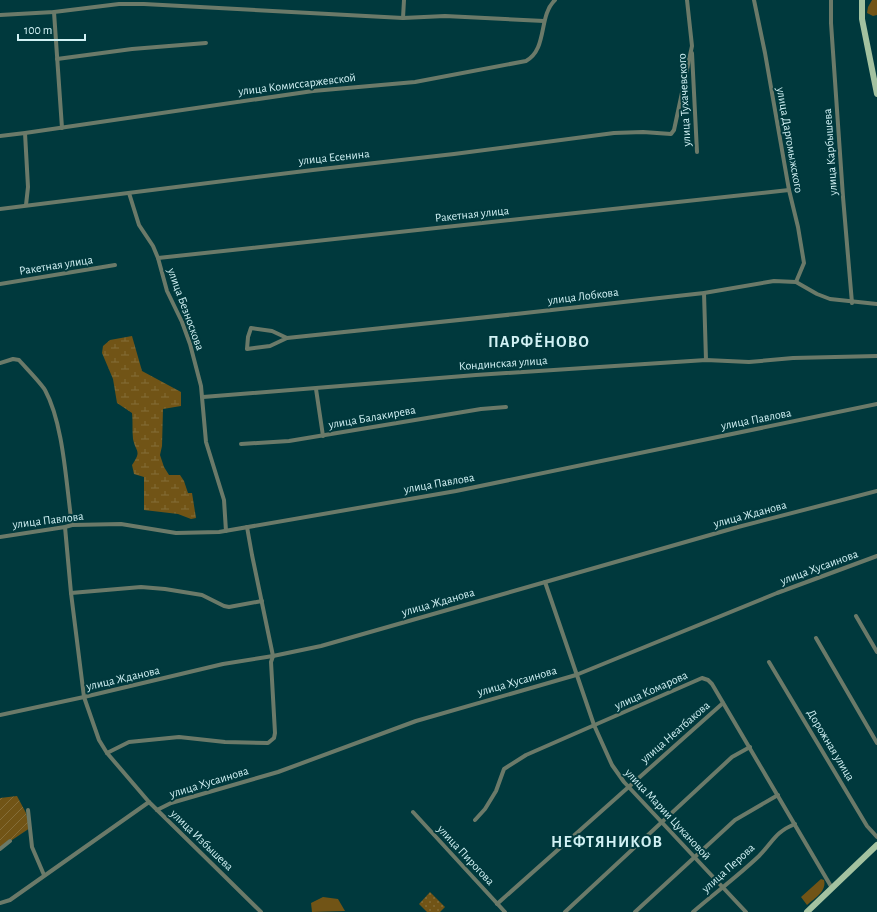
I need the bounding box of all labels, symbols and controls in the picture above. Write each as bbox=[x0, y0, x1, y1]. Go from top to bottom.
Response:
scale bar bbox=[18, 16, 85, 42]
text: 100 m bbox=[24, 24, 52, 36]
street label: улица Тухачевского bbox=[676, 53, 693, 148]
street label: улица Комиссаржевской bbox=[237, 71, 357, 98]
street label: улица Даргомыжского bbox=[774, 85, 805, 194]
street label: улица Карбышева bbox=[821, 107, 840, 197]
street label: улица Есенина bbox=[297, 147, 371, 168]
street label: Ракетная улица bbox=[434, 204, 510, 225]
street label: Ракетная улица bbox=[18, 253, 94, 278]
street label: улица Безноскова bbox=[164, 265, 207, 353]
street label: улица Лобкова bbox=[546, 286, 620, 307]
district label: ПАРФЁНОВО bbox=[488, 332, 590, 350]
street label: Кондинская улица bbox=[458, 354, 548, 373]
street label: улица Балакирева bbox=[326, 403, 417, 432]
street label: улица Павлова bbox=[719, 406, 793, 433]
street label: улица Павлова bbox=[402, 471, 476, 496]
street label: улица Жданова bbox=[711, 498, 789, 531]
street label: улица Павлова bbox=[11, 510, 85, 531]
street label: улица Хусаинова bbox=[778, 547, 860, 588]
street label: улица Жданова bbox=[399, 586, 476, 619]
street label: улица Жданова bbox=[84, 664, 162, 693]
street label: улица Хусаинова bbox=[475, 664, 559, 699]
street label: улица Комарова bbox=[612, 668, 690, 713]
street label: улица Неатбакова bbox=[637, 698, 713, 767]
street label: Дорожная улица bbox=[804, 707, 857, 784]
street label: улица Хусаинова bbox=[167, 764, 251, 801]
street label: улица Марии Цукановой bbox=[621, 765, 713, 863]
street label: улица Избышева bbox=[167, 806, 236, 874]
street label: улица Пирогова bbox=[434, 822, 497, 888]
district label: НЕФТЯНИКОВ bbox=[551, 834, 663, 850]
street label: улица Перова bbox=[698, 841, 758, 896]

